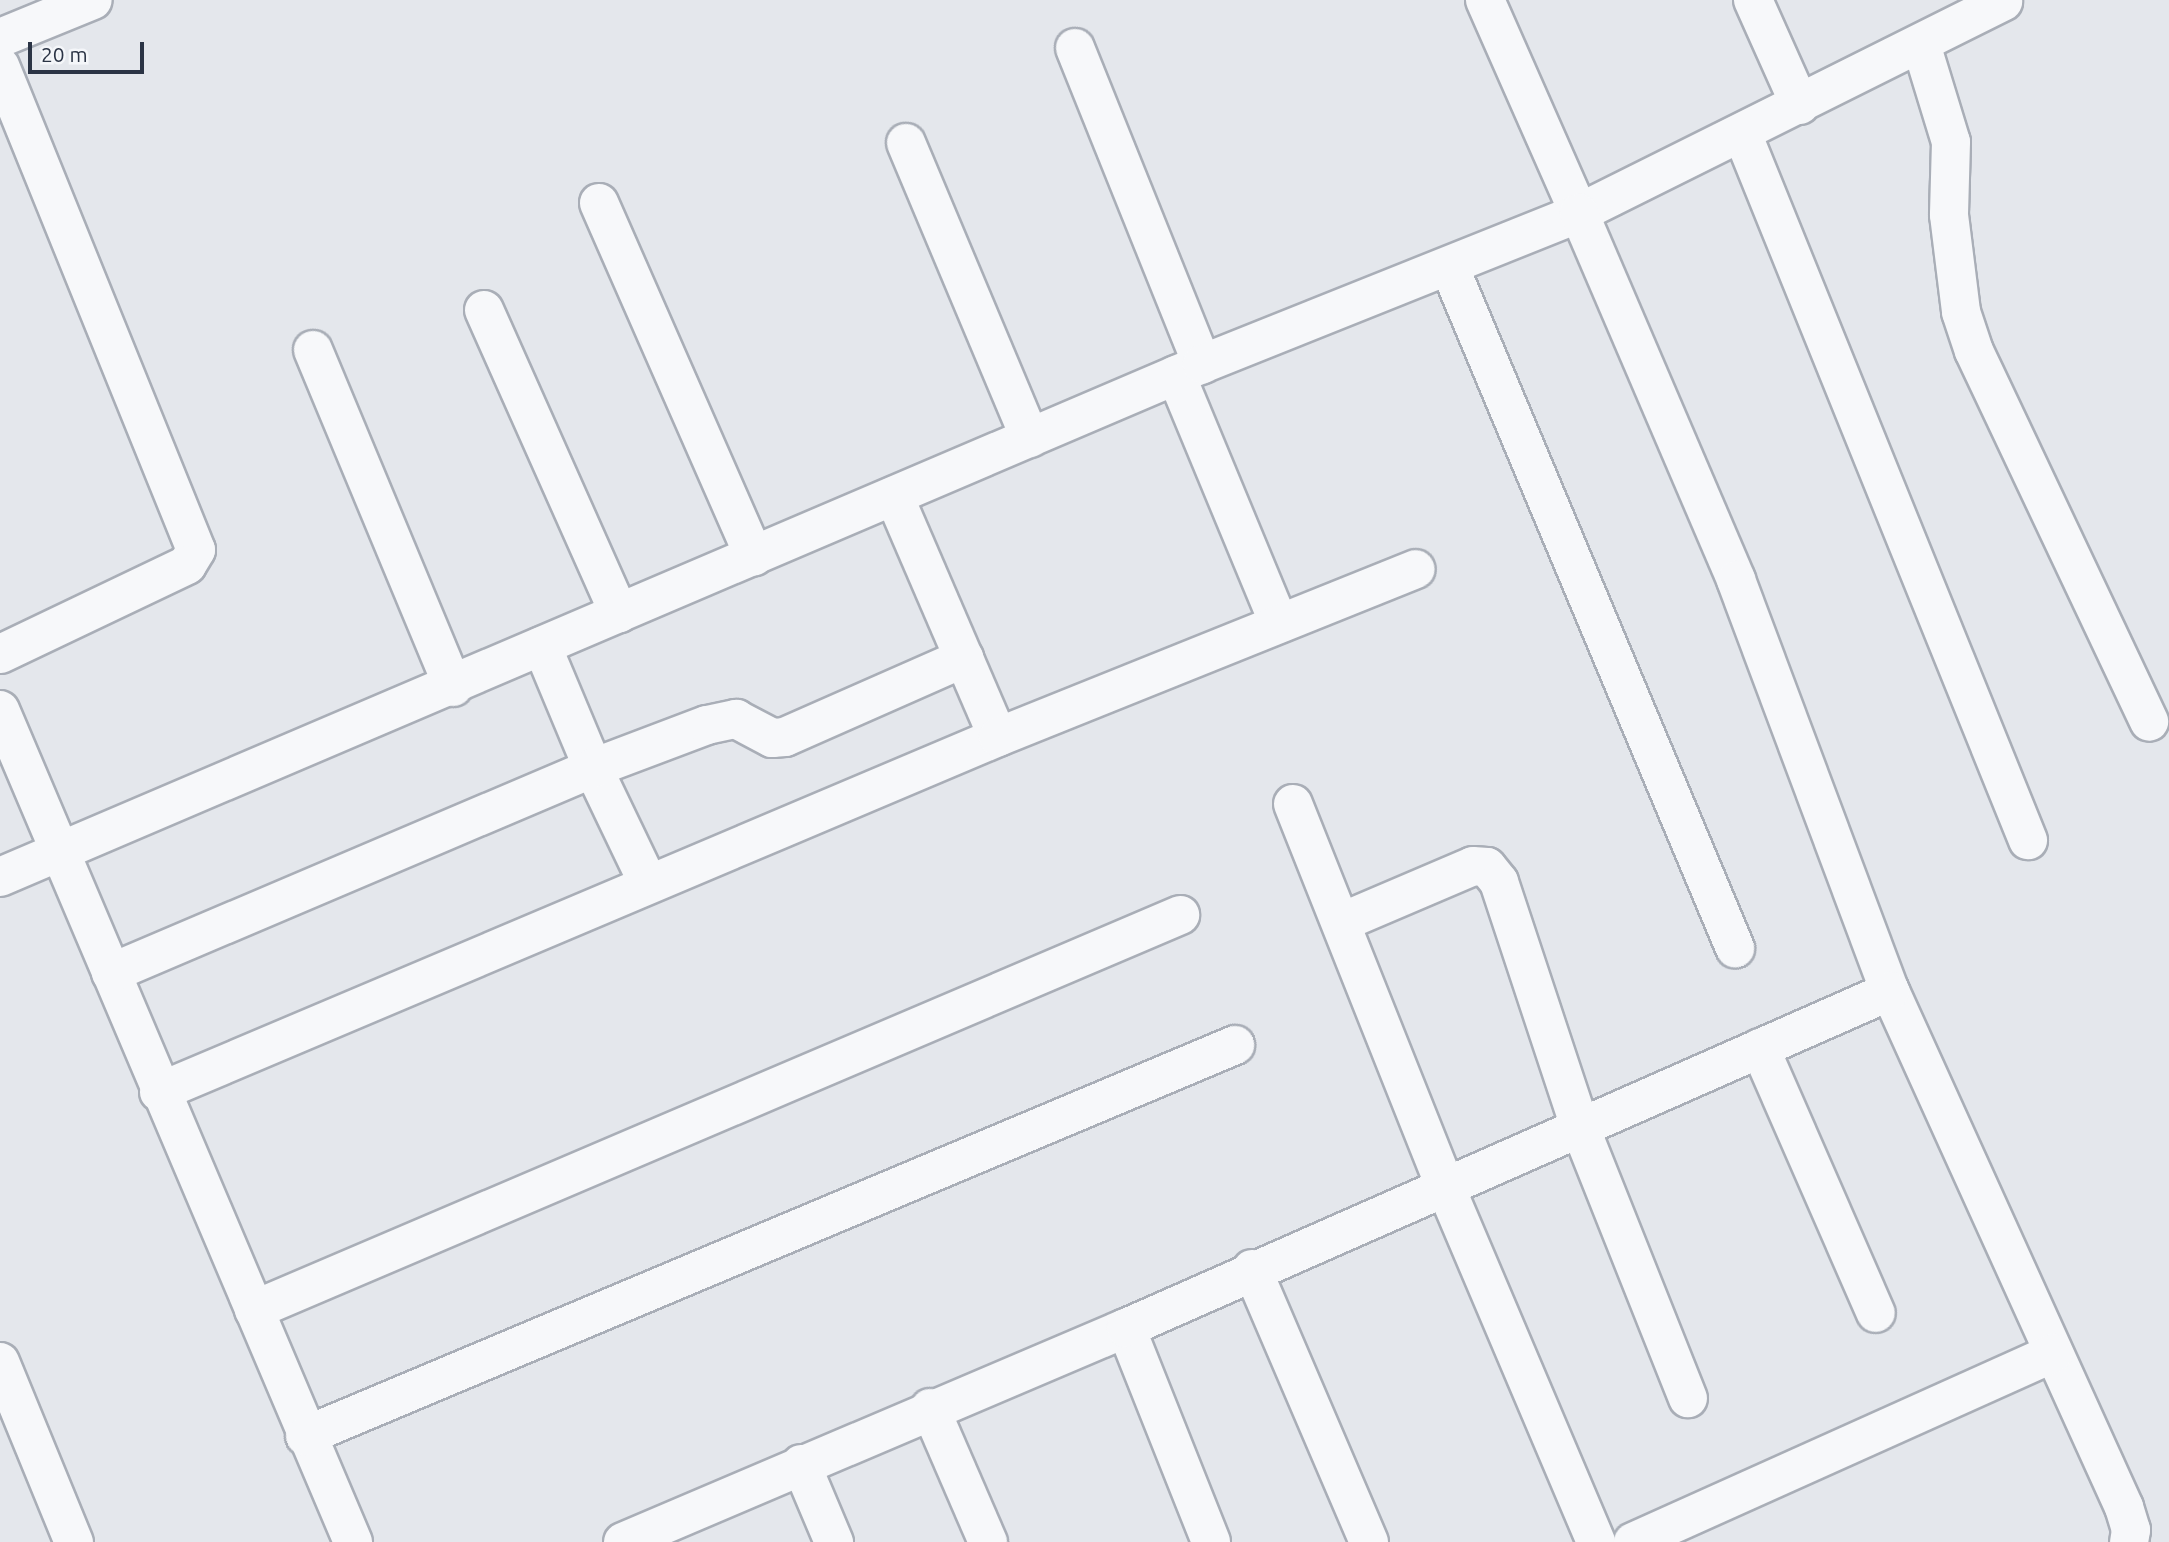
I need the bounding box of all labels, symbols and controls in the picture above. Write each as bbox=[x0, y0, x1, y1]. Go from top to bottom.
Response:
scale bar bbox=[32, 28, 147, 72]
text: 20 m bbox=[41, 42, 88, 66]

